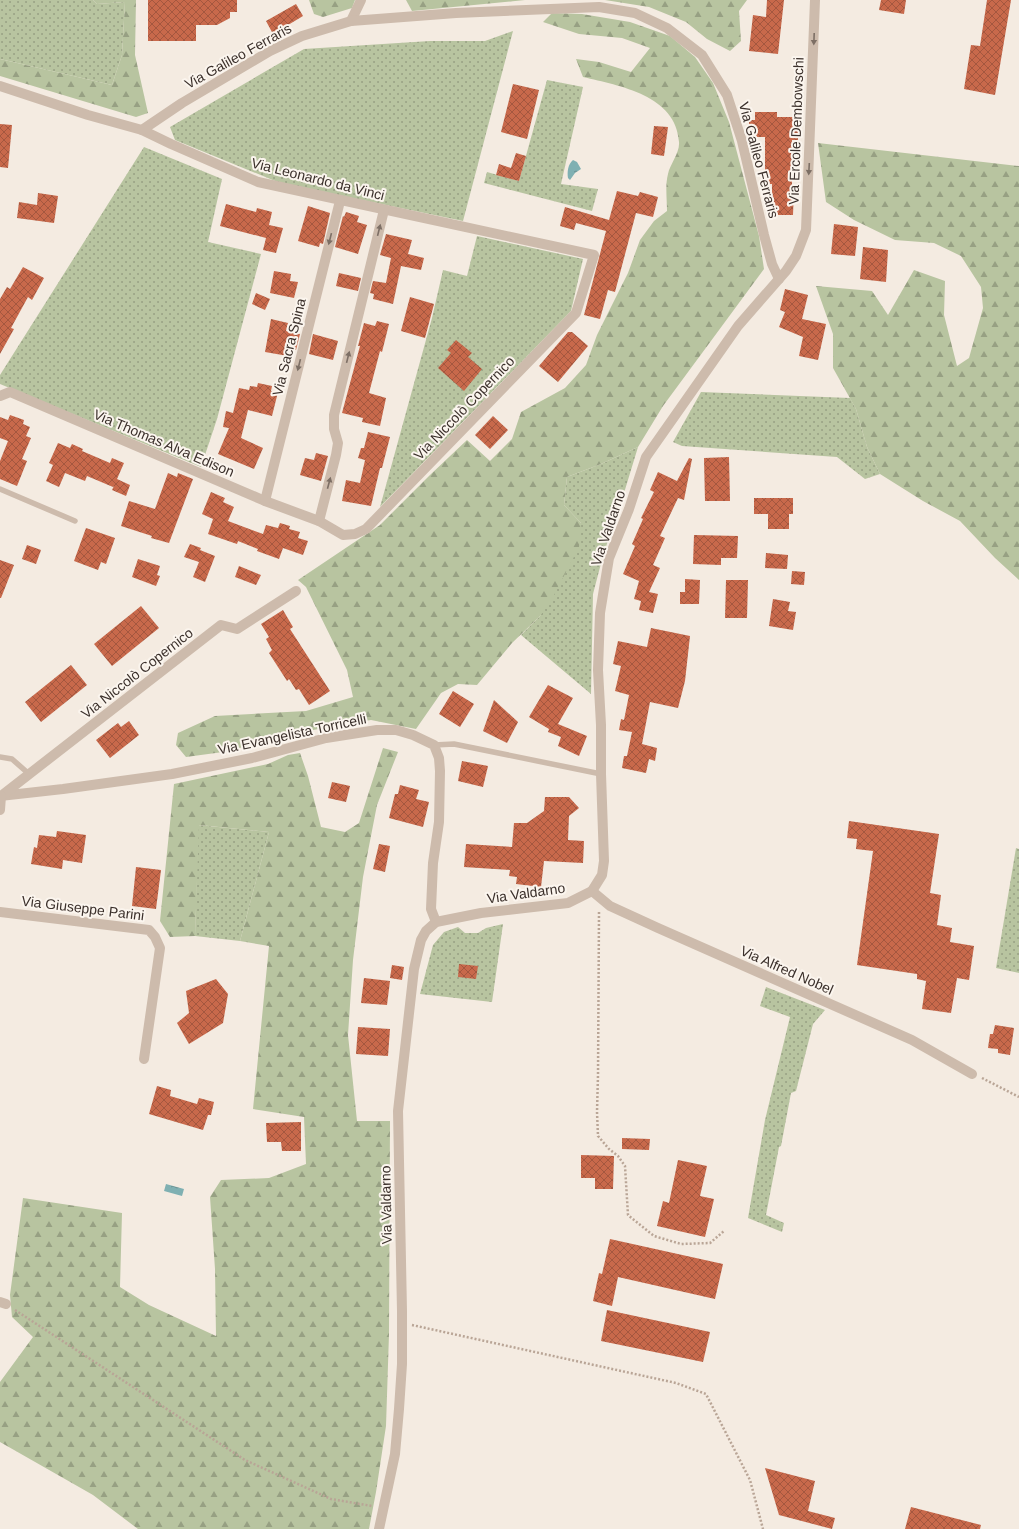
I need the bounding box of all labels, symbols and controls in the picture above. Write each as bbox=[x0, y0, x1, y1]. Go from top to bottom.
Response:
street label: Via Galileo Ferraris bbox=[182, 20, 294, 92]
one-way arrow bbox=[810, 33, 817, 45]
street label: Via Ercole Dembowschi bbox=[785, 57, 807, 205]
street label: Via Galileo Ferraris bbox=[736, 100, 782, 220]
street label: Via Leonardo da Vinci bbox=[250, 155, 386, 203]
one-way arrow bbox=[805, 163, 812, 175]
one-way arrow bbox=[377, 224, 383, 236]
one-way arrow bbox=[327, 233, 333, 245]
street label: Via Sacra Spina bbox=[269, 296, 309, 398]
one-way arrow bbox=[346, 350, 352, 363]
street label: Via Niccolò Copernico bbox=[410, 353, 518, 463]
one-way arrow bbox=[296, 359, 302, 371]
street label: Via Thomas Alva Edison bbox=[91, 406, 237, 480]
one-way arrow bbox=[326, 477, 332, 489]
street label: Via Valdarno bbox=[588, 488, 628, 568]
street label: Via Niccolò Copernico bbox=[78, 624, 196, 722]
street label: Via Evangelista Torricelli bbox=[216, 710, 368, 758]
street label: Via Valdarno bbox=[486, 880, 566, 906]
street label: Via Giuseppe Parini bbox=[21, 893, 145, 923]
street label: Via Alfred Nobel bbox=[738, 942, 836, 998]
street label: Via Valdarno bbox=[377, 1165, 395, 1245]

